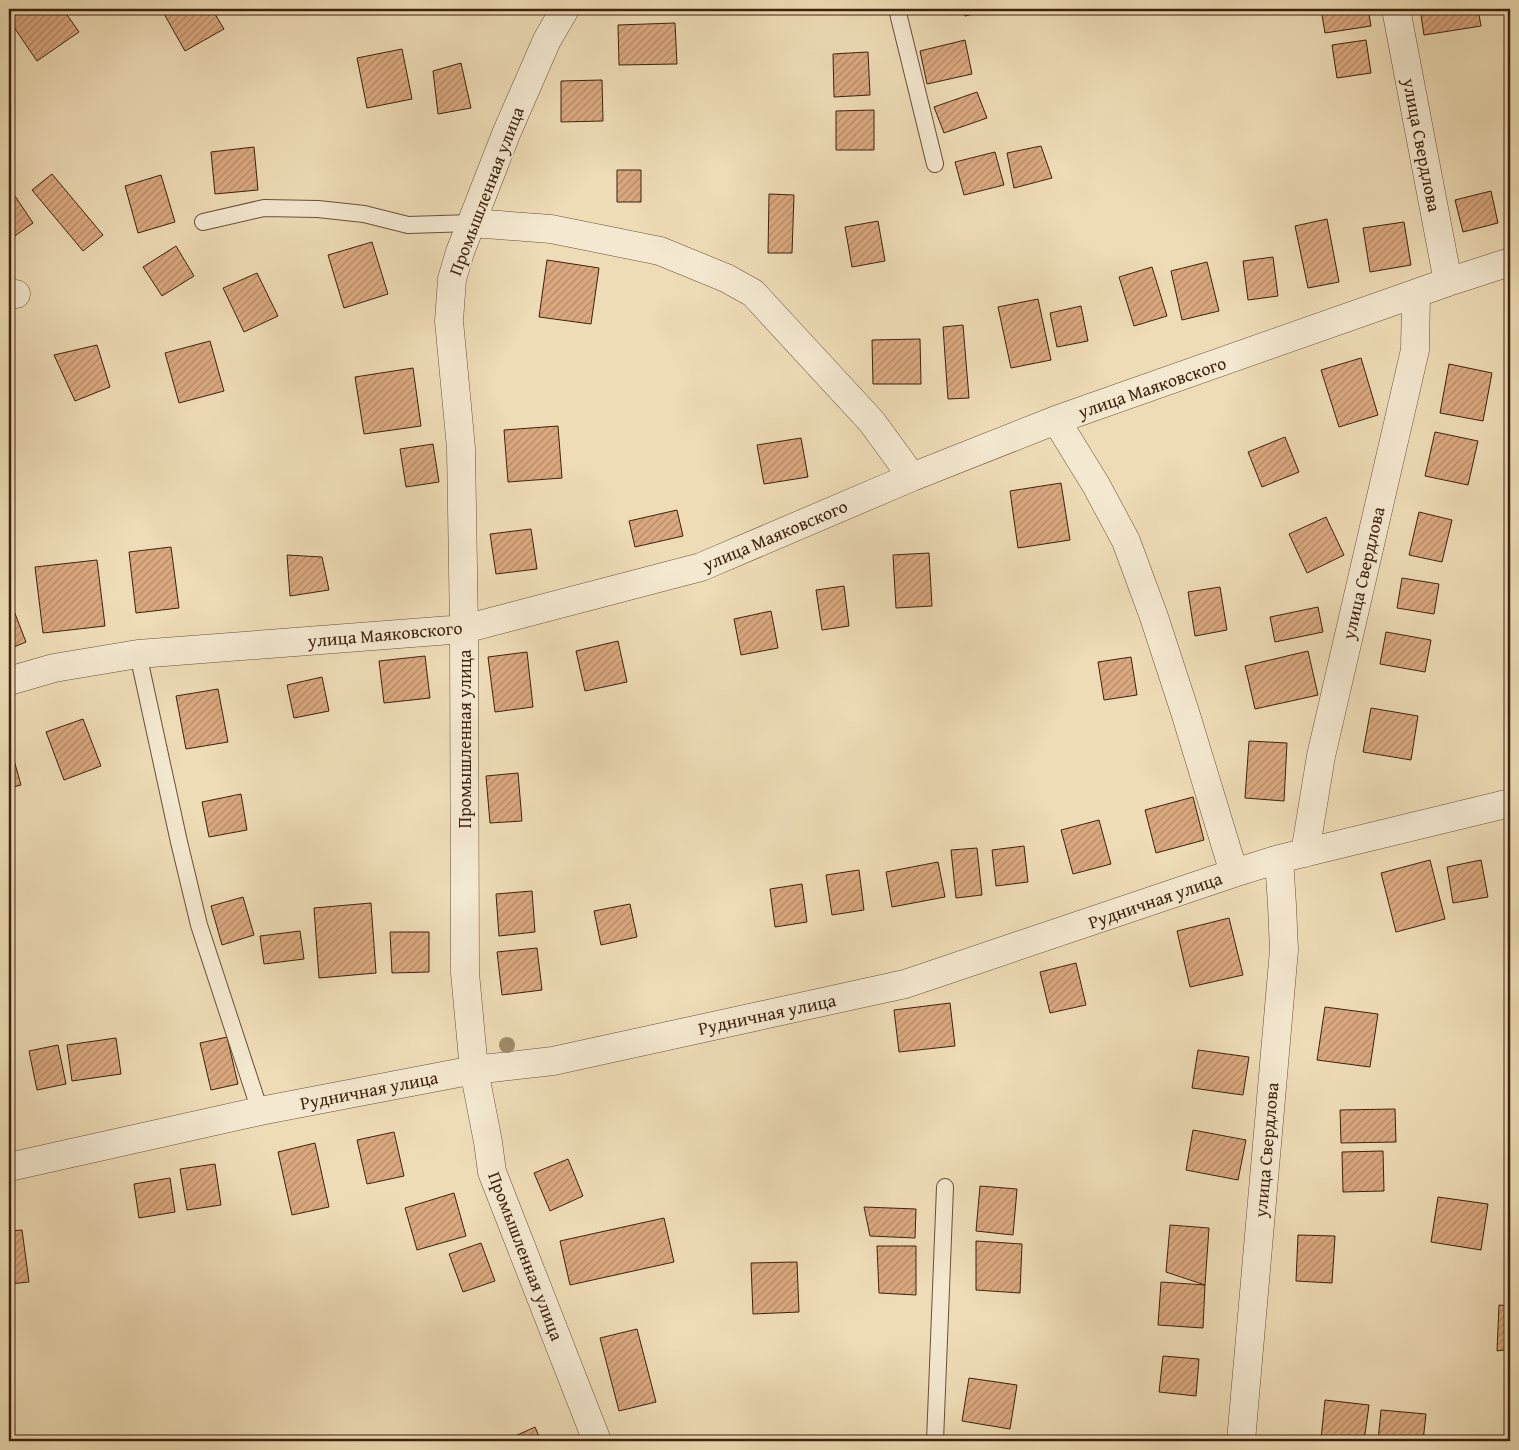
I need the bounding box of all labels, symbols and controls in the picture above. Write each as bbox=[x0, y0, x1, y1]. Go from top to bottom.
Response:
street label: улица Свердлова bbox=[1396, 75, 1448, 214]
street label: Промышленная улица bbox=[441, 102, 531, 279]
street label: улица Маяковского bbox=[1073, 349, 1230, 425]
street label: улица Маяковского bbox=[697, 492, 852, 578]
street label: улица Свердлова bbox=[1334, 504, 1391, 643]
street label: улица Маяковского bbox=[306, 614, 463, 654]
street label: Промышленная улица bbox=[451, 649, 478, 829]
street label: Рудничная улица bbox=[1084, 864, 1226, 936]
street label: Рудничная улица bbox=[696, 986, 839, 1042]
street label: Рудничная улица bbox=[298, 1063, 441, 1117]
street label: улица Свердлова bbox=[1247, 1081, 1285, 1220]
street label: Промышленная улица bbox=[481, 1168, 571, 1345]

